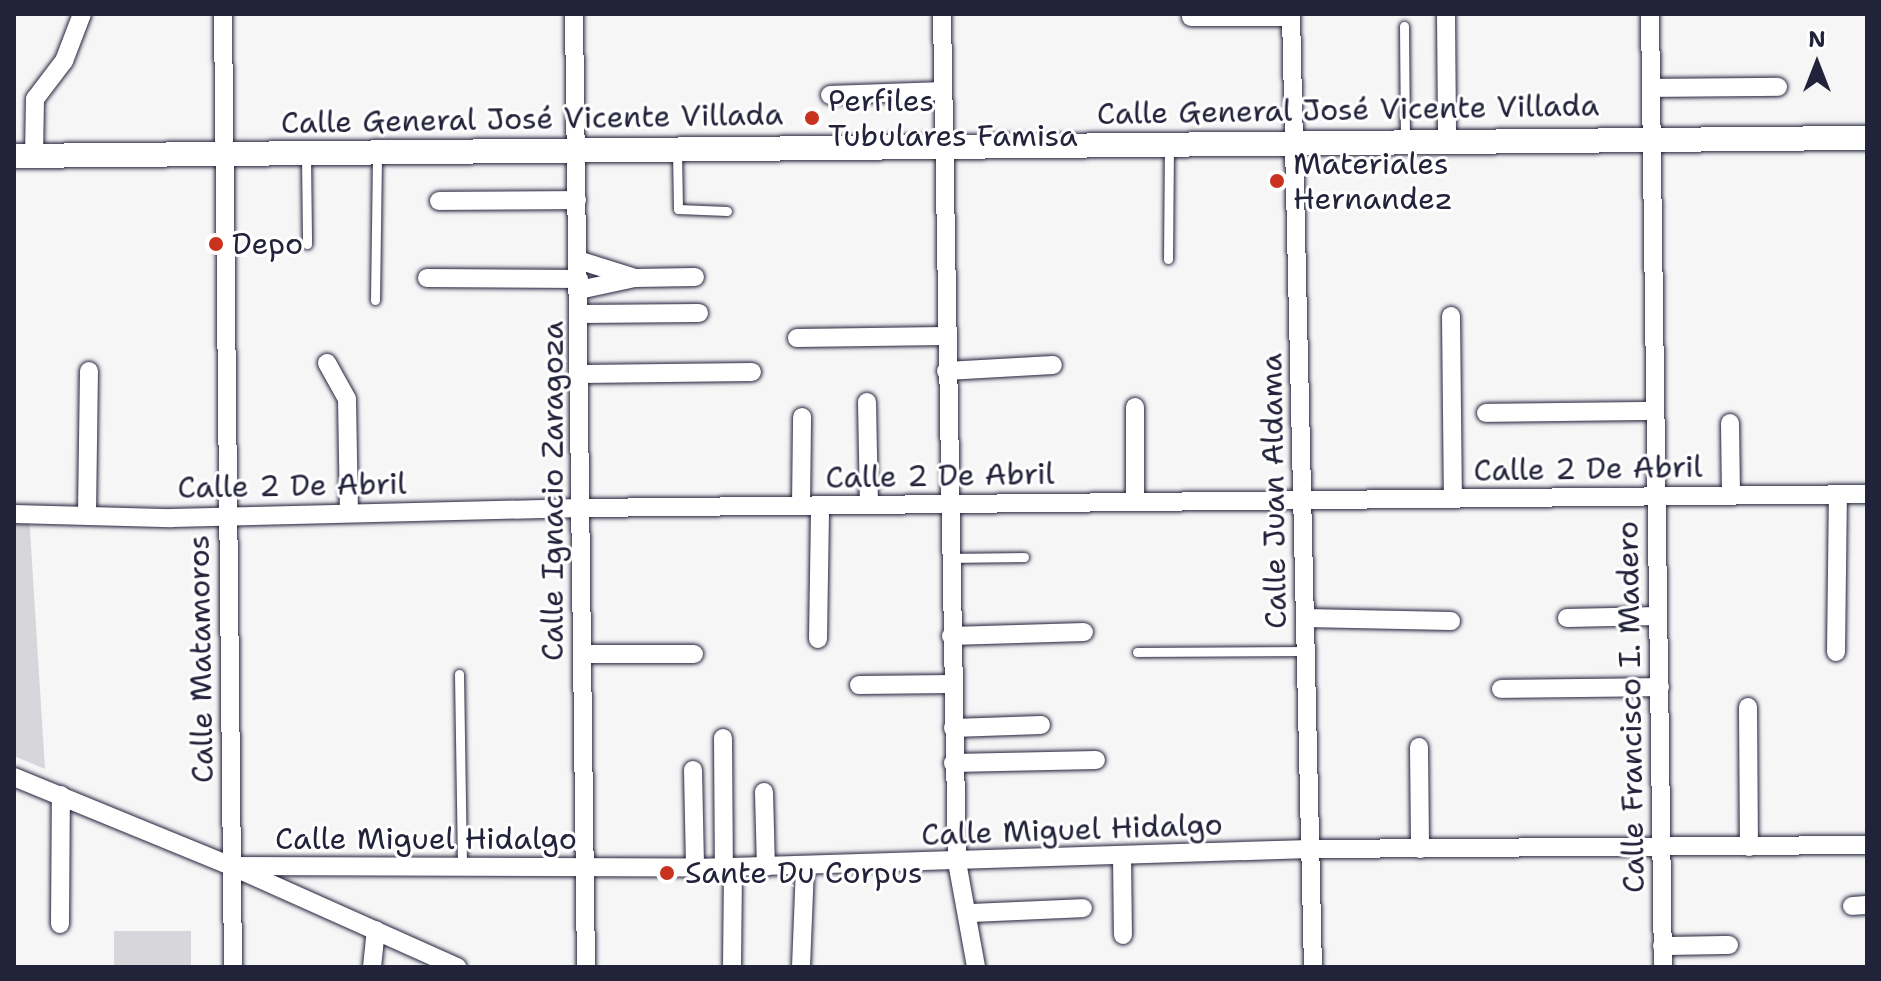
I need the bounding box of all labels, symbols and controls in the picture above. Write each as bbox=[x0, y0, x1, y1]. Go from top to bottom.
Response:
north arrow bbox=[1777, 24, 1857, 104]
text: N bbox=[1808, 25, 1826, 54]
place label: Perfiles Tubulares Famisa bbox=[828, 83, 1078, 154]
street label: Calle General José Vicente Villada bbox=[1097, 88, 1599, 132]
street label: Calle General José Vicente Villada bbox=[281, 97, 783, 141]
marker: Perfiles Tubulares Famisa bbox=[803, 109, 821, 127]
place label: Materiales Hernandez bbox=[1293, 146, 1453, 216]
marker: Materiales Hernandez bbox=[1268, 172, 1286, 190]
place label: Depo bbox=[232, 226, 303, 262]
marker: Depo bbox=[207, 235, 225, 253]
street label: Calle Ignacio Zaragoza bbox=[535, 321, 571, 661]
street label: Calle Juan Aldama bbox=[1254, 353, 1294, 629]
street label: Calle 2 De Abril bbox=[1473, 449, 1703, 489]
street label: Calle 2 De Abril bbox=[825, 456, 1055, 496]
street label: Calle 2 De Abril bbox=[177, 466, 407, 506]
street label: Calle Francisco I. Madero bbox=[1610, 521, 1652, 893]
street label: Calle Matamoros bbox=[181, 535, 221, 783]
street label: Calle Miguel Hidalgo bbox=[921, 807, 1223, 853]
street label: Calle Miguel Hidalgo bbox=[275, 821, 577, 857]
place label: Sante Du Corpus bbox=[685, 855, 923, 891]
marker: Sante Du Corpus bbox=[656, 862, 678, 884]

